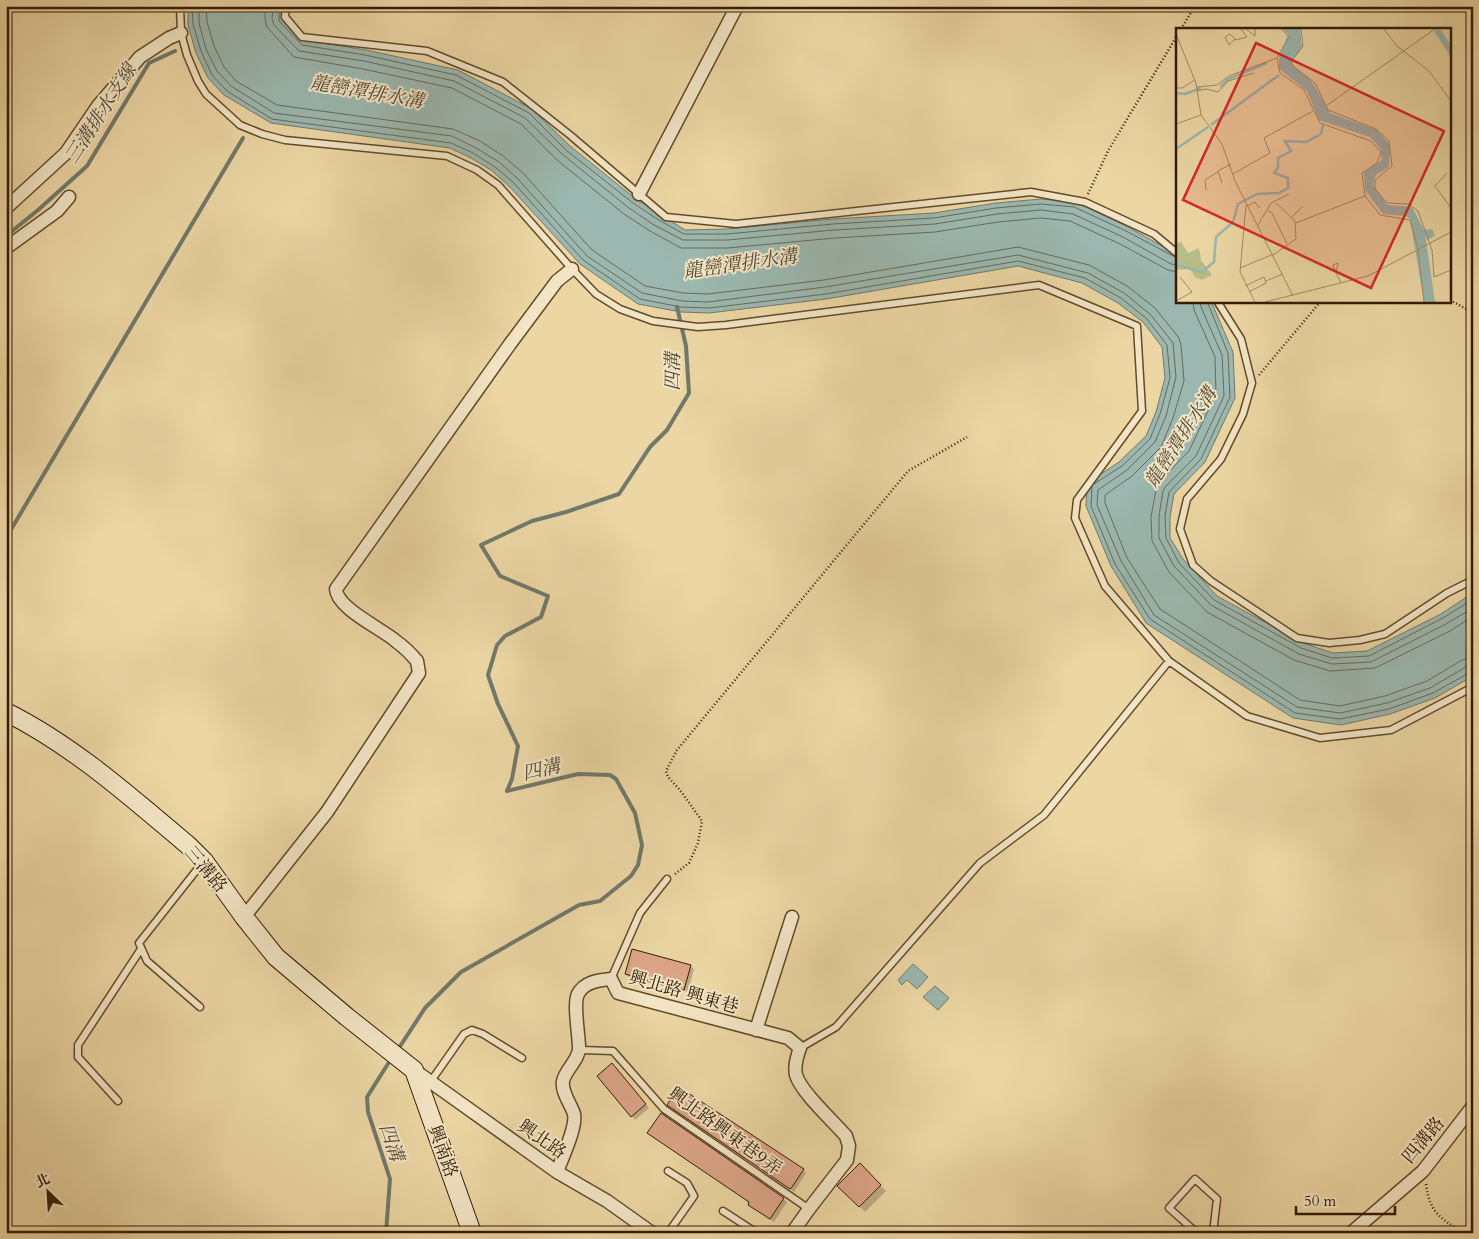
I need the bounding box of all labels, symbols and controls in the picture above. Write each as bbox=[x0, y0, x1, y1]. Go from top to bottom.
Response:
inset map bbox=[1176, 28, 1452, 302]
water label: 三溝排水支線 bbox=[59, 57, 144, 168]
water label: 龍巒潭排水溝 bbox=[308, 69, 428, 115]
water label: 龍巒潭排水溝 bbox=[682, 243, 801, 285]
water label: 四溝 bbox=[660, 350, 686, 391]
water label: 龍巒潭排水溝 bbox=[1139, 380, 1224, 492]
water label: 四溝 bbox=[520, 752, 566, 787]
street label: 三溝路 bbox=[179, 841, 233, 898]
street label: 興北路 興東巷 bbox=[626, 965, 742, 1020]
street label: 興北路興東巷9弄 bbox=[663, 1082, 787, 1181]
street label: 四溝路 bbox=[1396, 1112, 1450, 1169]
street label: 興北路 bbox=[512, 1114, 571, 1165]
water label: 四溝 bbox=[373, 1120, 411, 1167]
street label: 興南路 bbox=[422, 1122, 464, 1181]
north arrow bbox=[22, 1166, 72, 1216]
text: 北 bbox=[32, 1169, 53, 1192]
scale bar bbox=[1296, 1184, 1395, 1216]
text: 50 m bbox=[1304, 1191, 1336, 1211]

